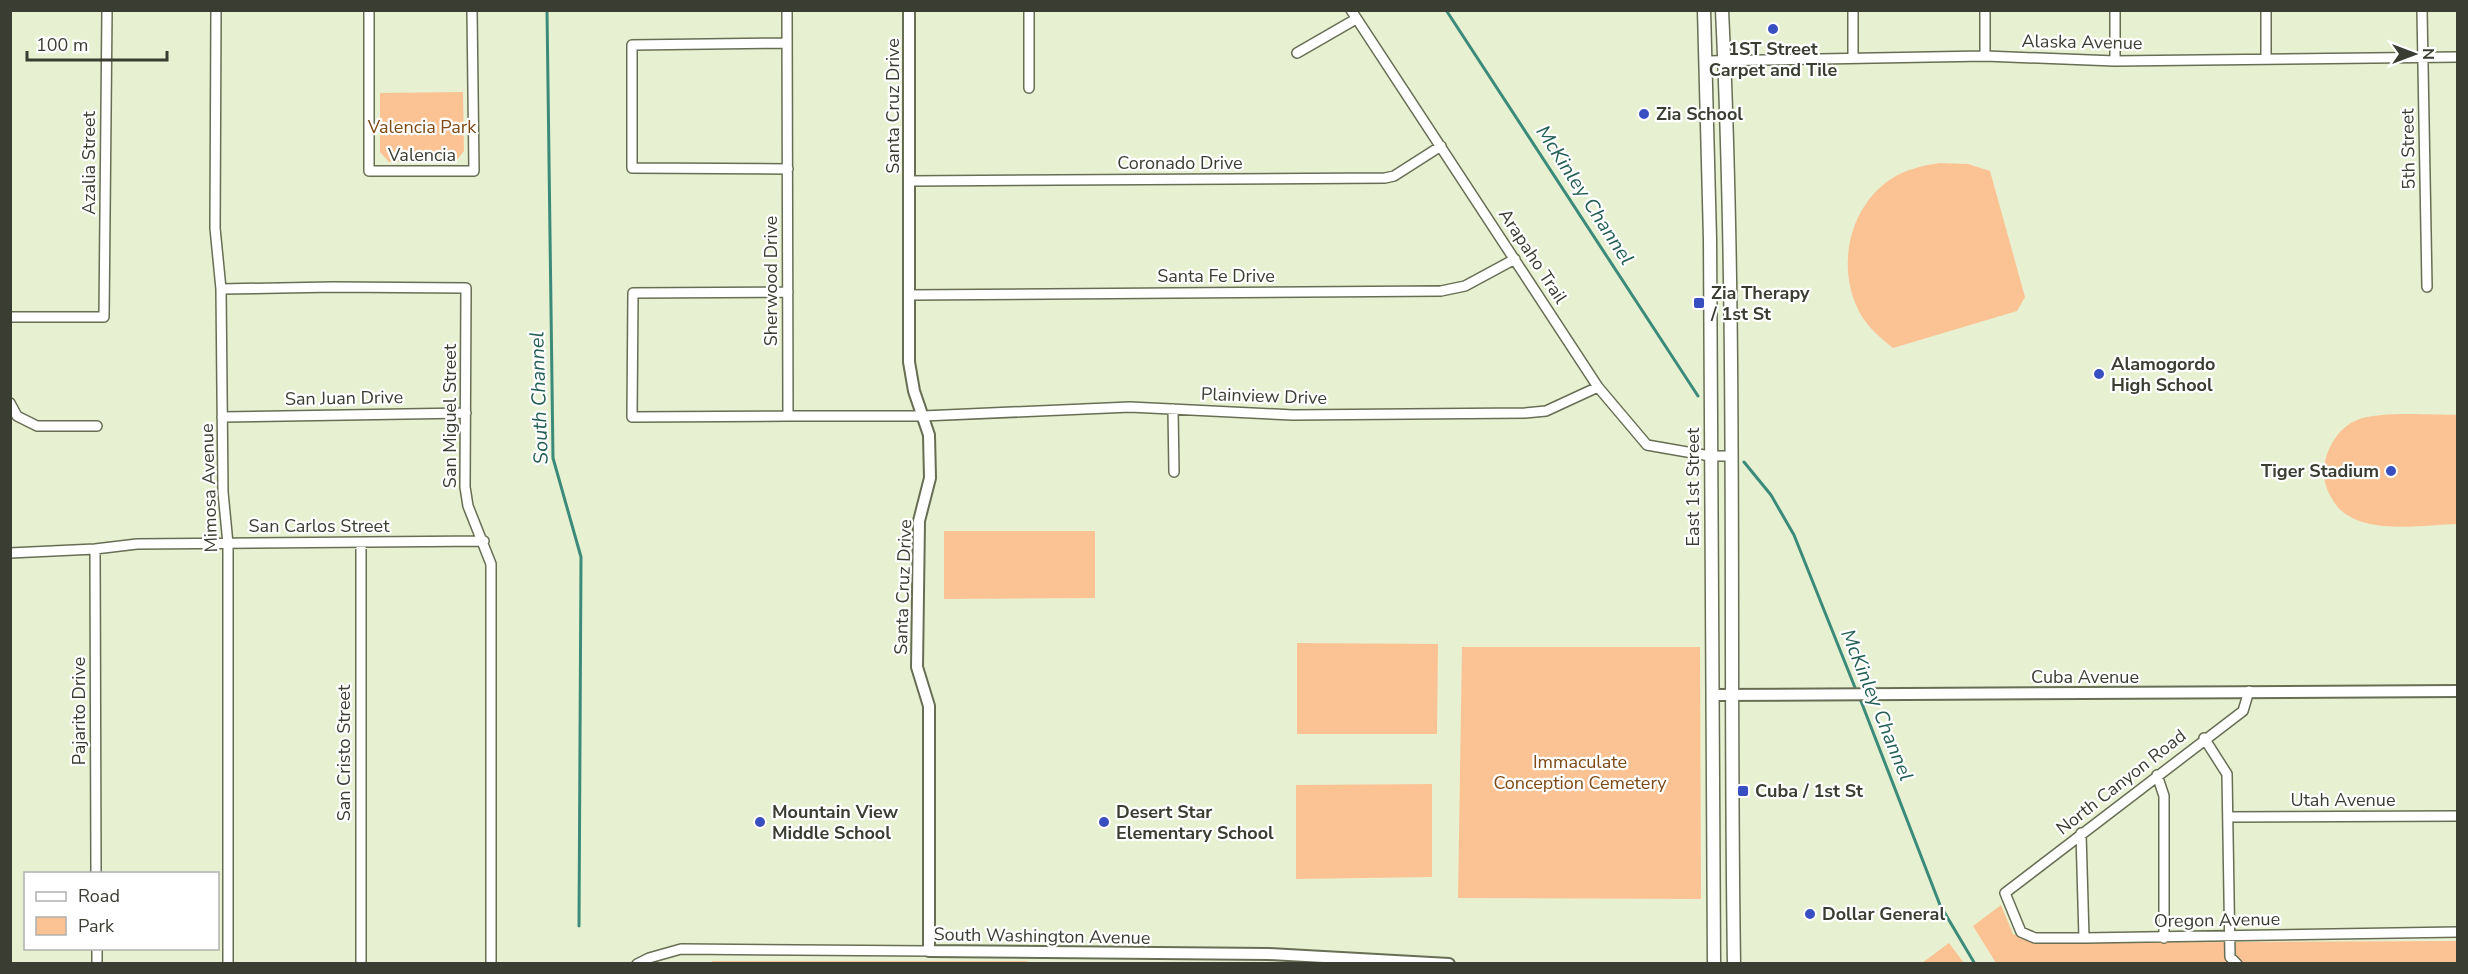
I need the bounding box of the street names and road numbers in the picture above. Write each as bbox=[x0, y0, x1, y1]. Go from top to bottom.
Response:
street label: Alaska Avenue bbox=[2021, 29, 2143, 55]
street label: Santa Cruz Drive bbox=[881, 38, 905, 174]
street label: 5th Street bbox=[2395, 108, 2421, 190]
street label: Azalia Street bbox=[77, 110, 101, 215]
street label: Valencia bbox=[387, 143, 456, 167]
street label: Coronado Drive bbox=[1117, 151, 1243, 175]
street label: Arapaho Trail bbox=[1493, 204, 1573, 309]
street label: Sherwood Drive bbox=[759, 216, 783, 346]
street label: Santa Fe Drive bbox=[1157, 264, 1275, 288]
street label: San Miguel Street bbox=[438, 343, 462, 488]
street label: Plainview Drive bbox=[1201, 382, 1327, 410]
street label: San Juan Drive bbox=[285, 385, 403, 411]
street label: Mimosa Avenue bbox=[195, 423, 223, 553]
street label: East 1st Street bbox=[1681, 427, 1705, 546]
street label: San Carlos Street bbox=[249, 514, 390, 538]
street label: Santa Cruz Drive bbox=[889, 519, 917, 655]
street label: Pajarito Drive bbox=[67, 657, 91, 765]
street label: Cuba Avenue bbox=[2031, 665, 2139, 689]
street label: San Cristo Street bbox=[332, 684, 356, 821]
street label: North Canyon Road bbox=[2051, 724, 2191, 840]
street label: Utah Avenue bbox=[2290, 788, 2396, 812]
street label: Oregon Avenue bbox=[2154, 907, 2280, 933]
street label: South Washington Avenue bbox=[933, 922, 1151, 950]

